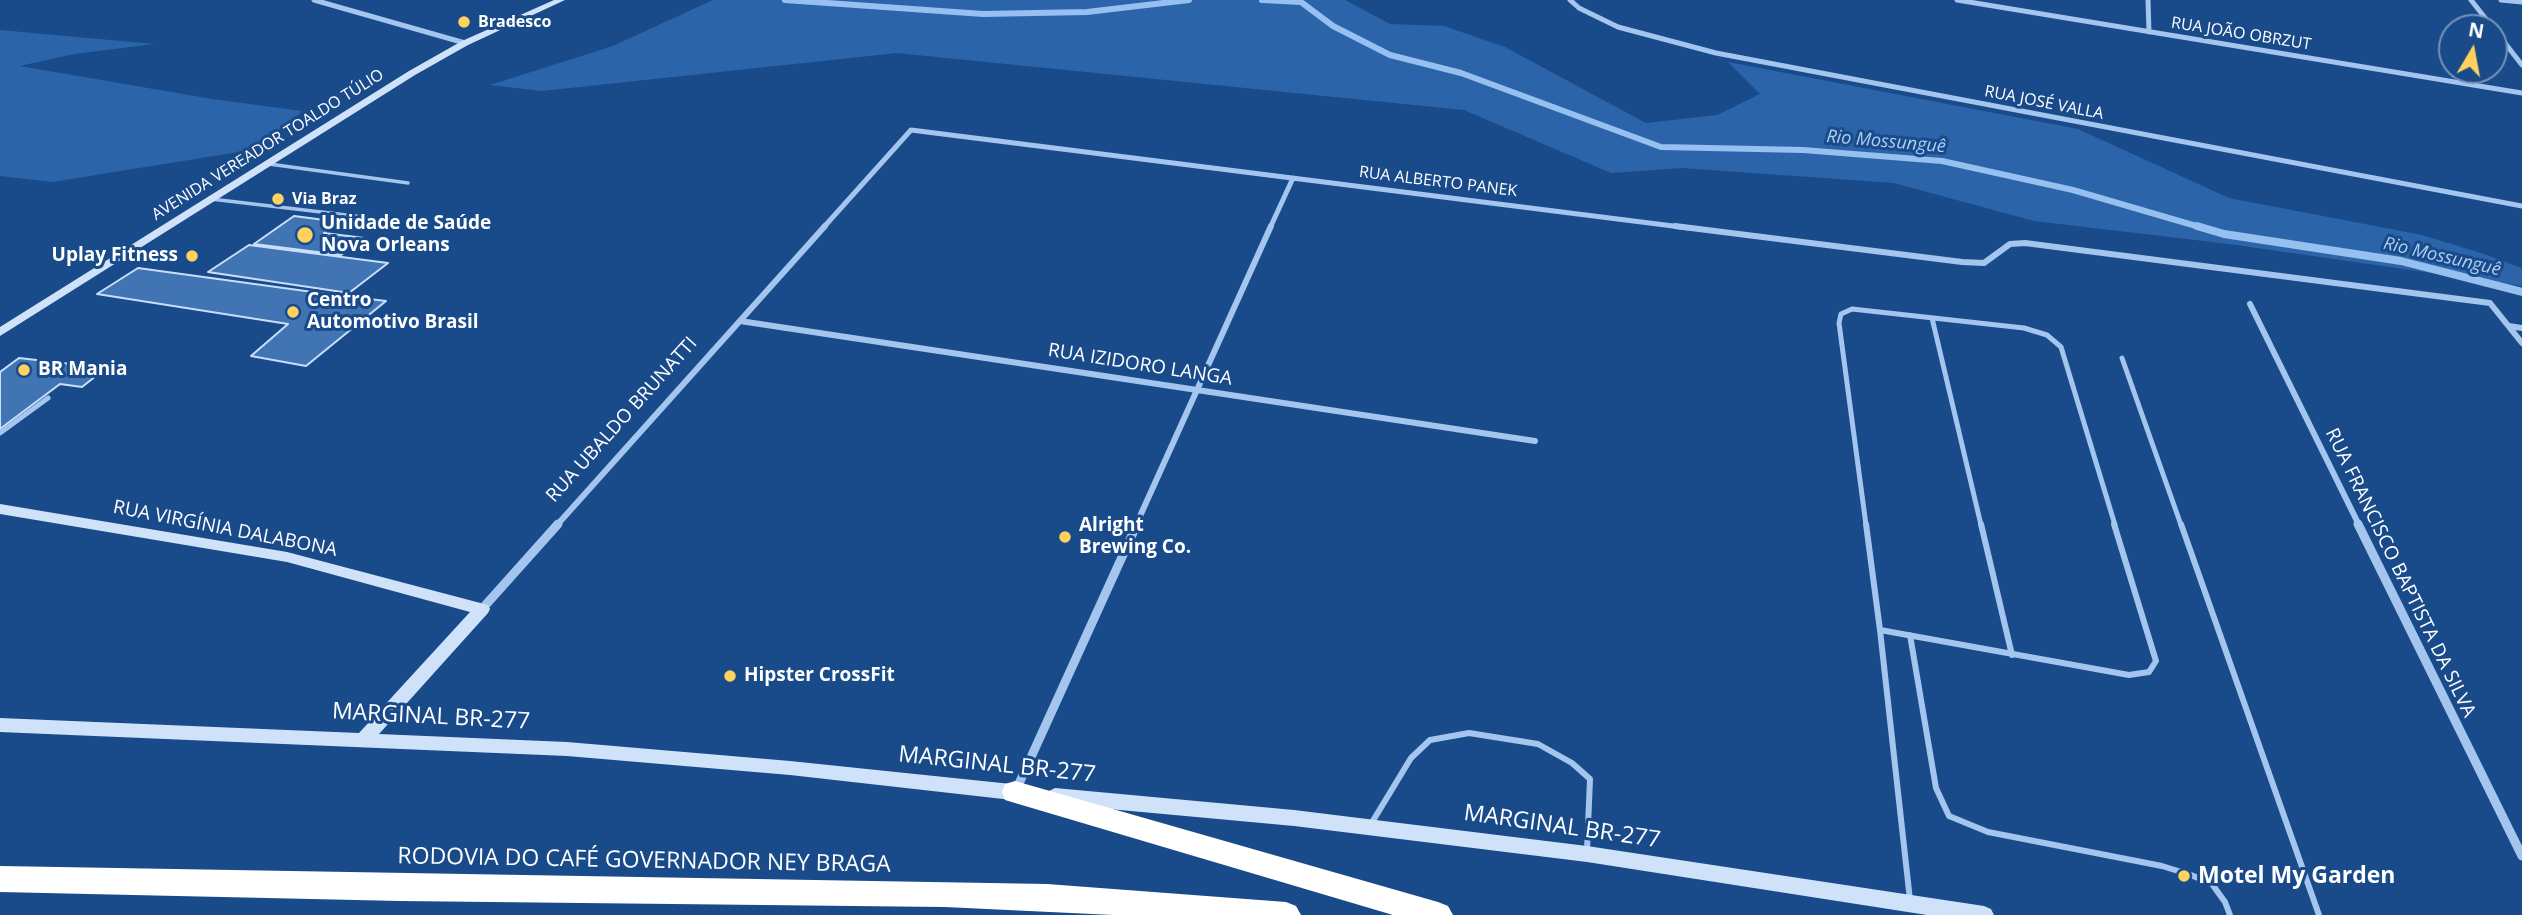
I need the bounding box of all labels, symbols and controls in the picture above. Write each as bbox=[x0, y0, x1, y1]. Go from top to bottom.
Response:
place label: Bradesco bbox=[478, 12, 551, 32]
street label: RUA JOÃO OBRZUT bbox=[2170, 13, 2312, 55]
marker: Bradesco bbox=[456, 14, 472, 30]
north arrow bbox=[2438, 14, 2508, 84]
text: N bbox=[2466, 16, 2486, 44]
street label: AVENIDA VEREADOR TOALDO TÚLIO bbox=[148, 65, 388, 225]
street label: RUA JOSÉ VALLA bbox=[1983, 82, 2105, 124]
water label: Rio Mossunguê bbox=[1825, 126, 1947, 158]
street label: RUA ALBERTO PANEK bbox=[1358, 163, 1518, 201]
place label: Via Braz bbox=[292, 189, 357, 209]
marker: Via Braz bbox=[270, 191, 286, 207]
place label: Unidade de Saúde Nova Orleans bbox=[321, 213, 491, 257]
marker: Unidade de Saúde Nova Orleans bbox=[295, 225, 315, 245]
water label: Rio Mossunguê bbox=[2381, 233, 2503, 281]
place label: Uplay Fitness bbox=[52, 245, 178, 267]
marker: Uplay Fitness bbox=[184, 248, 200, 264]
place label: Centro Automotivo Brasil bbox=[307, 290, 478, 334]
marker: Centro Automotivo Brasil bbox=[285, 304, 301, 320]
street label: RUA UBALDO BRUNATTI bbox=[542, 333, 702, 507]
street label: RUA IZIDORO LANGA bbox=[1046, 339, 1234, 391]
place label: BR Mania bbox=[38, 359, 127, 381]
marker: BR Mania bbox=[16, 362, 32, 378]
street label: RUA FRANCISCO BAPTISTA DA SILVA bbox=[2320, 425, 2480, 721]
street label: RUA VIRGÍNIA DALABONA bbox=[111, 496, 339, 562]
place label: Alright Brewing Co. bbox=[1079, 515, 1191, 559]
marker: Alright Brewing Co. bbox=[1057, 529, 1073, 545]
place label: Hipster CrossFit bbox=[744, 665, 895, 687]
marker: Hipster CrossFit bbox=[722, 668, 738, 684]
street label: MARGINAL BR-277 bbox=[331, 698, 531, 736]
street label: MARGINAL BR-277 bbox=[897, 741, 1097, 789]
street label: MARGINAL BR-277 bbox=[1462, 800, 1662, 854]
street label: RODOVIA DO CAFÉ GOVERNADOR NEY BRAGA bbox=[397, 843, 891, 879]
place label: Motel My Garden bbox=[2198, 862, 2395, 890]
marker: Motel My Garden bbox=[2176, 868, 2192, 884]

